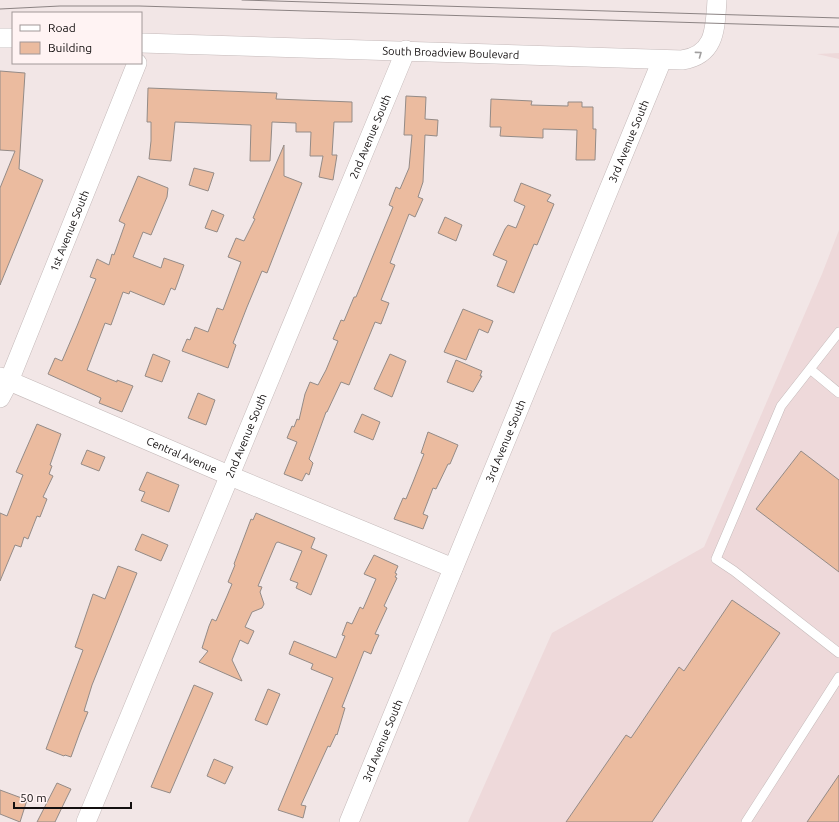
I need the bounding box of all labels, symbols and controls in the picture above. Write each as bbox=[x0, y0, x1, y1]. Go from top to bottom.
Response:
legend bbox=[12, 12, 142, 64]
text: Road bbox=[48, 21, 76, 34]
text: Building bbox=[48, 41, 92, 54]
street label: South Broadview Boulevard bbox=[382, 45, 519, 61]
one-way arrow bbox=[695, 52, 702, 59]
street label: 2nd Avenue South bbox=[347, 93, 393, 181]
street label: 3rd Avenue South bbox=[606, 98, 651, 184]
street label: 1st Avenue South bbox=[48, 189, 91, 273]
street label: 2nd Avenue South bbox=[223, 392, 269, 480]
street label: 3rd Avenue South bbox=[483, 398, 528, 484]
street label: Central Avenue bbox=[145, 435, 219, 476]
street label: 3rd Avenue South bbox=[360, 698, 405, 784]
scale bar bbox=[14, 784, 131, 810]
text: 50 m bbox=[20, 791, 47, 804]

